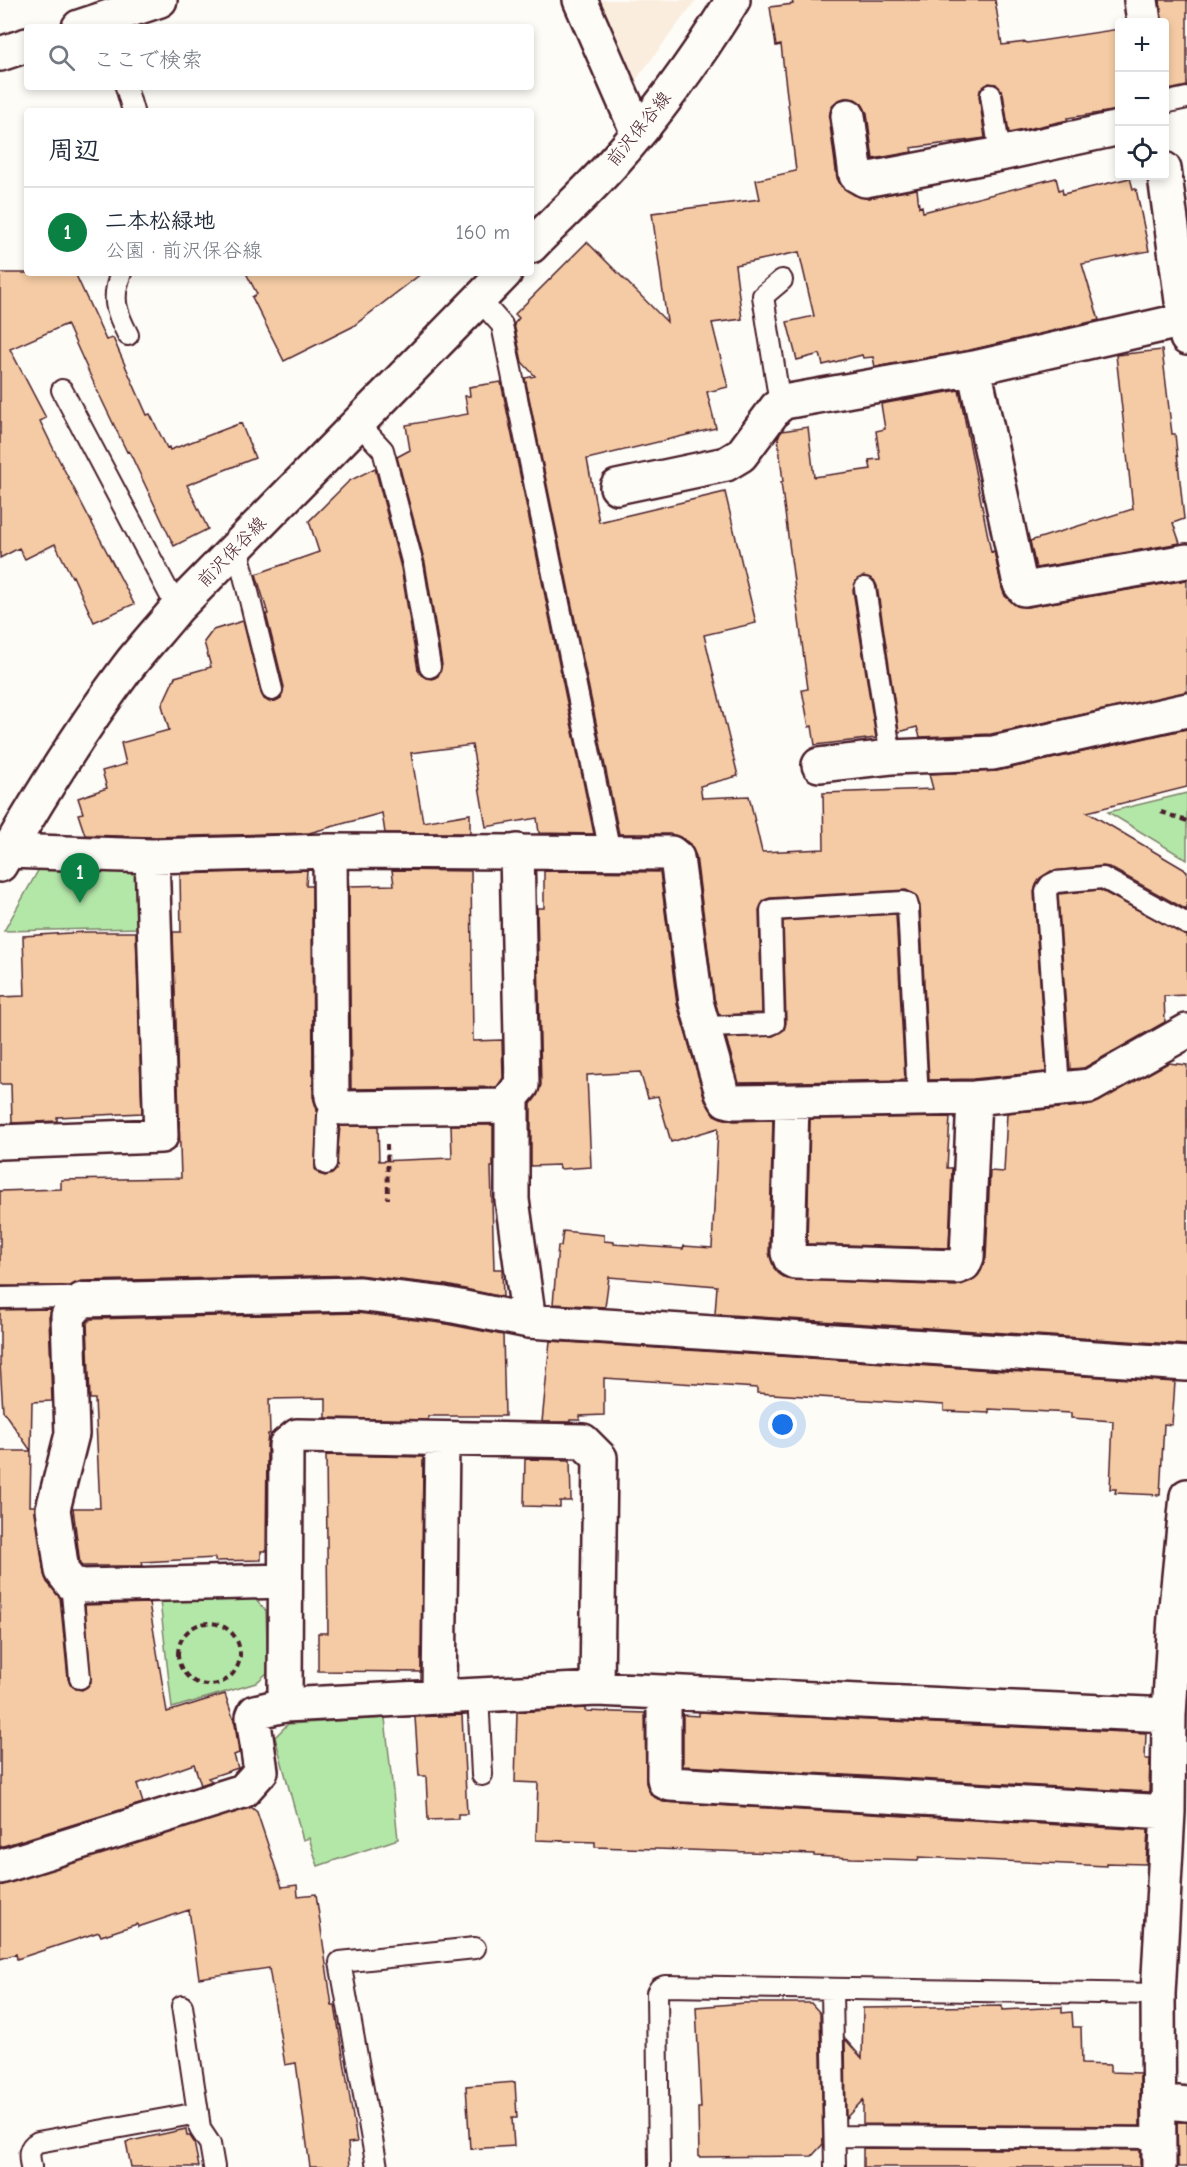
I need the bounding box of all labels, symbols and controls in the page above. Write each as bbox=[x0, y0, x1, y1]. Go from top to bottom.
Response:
map controls bbox=[1115, 18, 1169, 180]
button: + bbox=[1115, 18, 1169, 72]
search box bbox=[24, 24, 534, 90]
icon: search bbox=[45, 41, 78, 74]
text: ここで検索 bbox=[93, 47, 203, 73]
button: − bbox=[1115, 72, 1169, 126]
street label: 前沢保谷線 bbox=[603, 87, 675, 171]
button: locate bbox=[1115, 126, 1169, 180]
text: 周辺 bbox=[48, 136, 100, 166]
text: 二本松緑地 bbox=[105, 208, 215, 234]
text: 1 bbox=[64, 221, 71, 244]
text: 160 m bbox=[456, 221, 510, 244]
text: 公園 · 前沢保谷線 bbox=[105, 239, 262, 262]
street label: 前沢保谷線 bbox=[193, 512, 271, 592]
pin: 1 bbox=[60, 854, 100, 903]
your location bbox=[768, 1410, 797, 1439]

